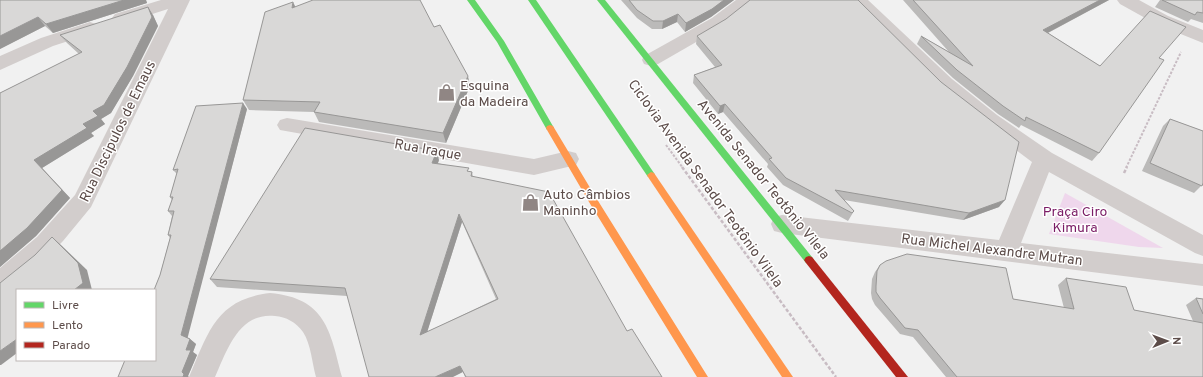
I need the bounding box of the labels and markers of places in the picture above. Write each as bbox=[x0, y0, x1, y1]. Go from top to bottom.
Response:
place label: Esquina da Madeira bbox=[460, 78, 528, 111]
shop icon: Esquina da Madeira bbox=[437, 83, 457, 103]
place label: Auto Câmbios Maninho bbox=[543, 187, 631, 220]
shop icon: Auto Câmbios Maninho bbox=[520, 192, 540, 212]

